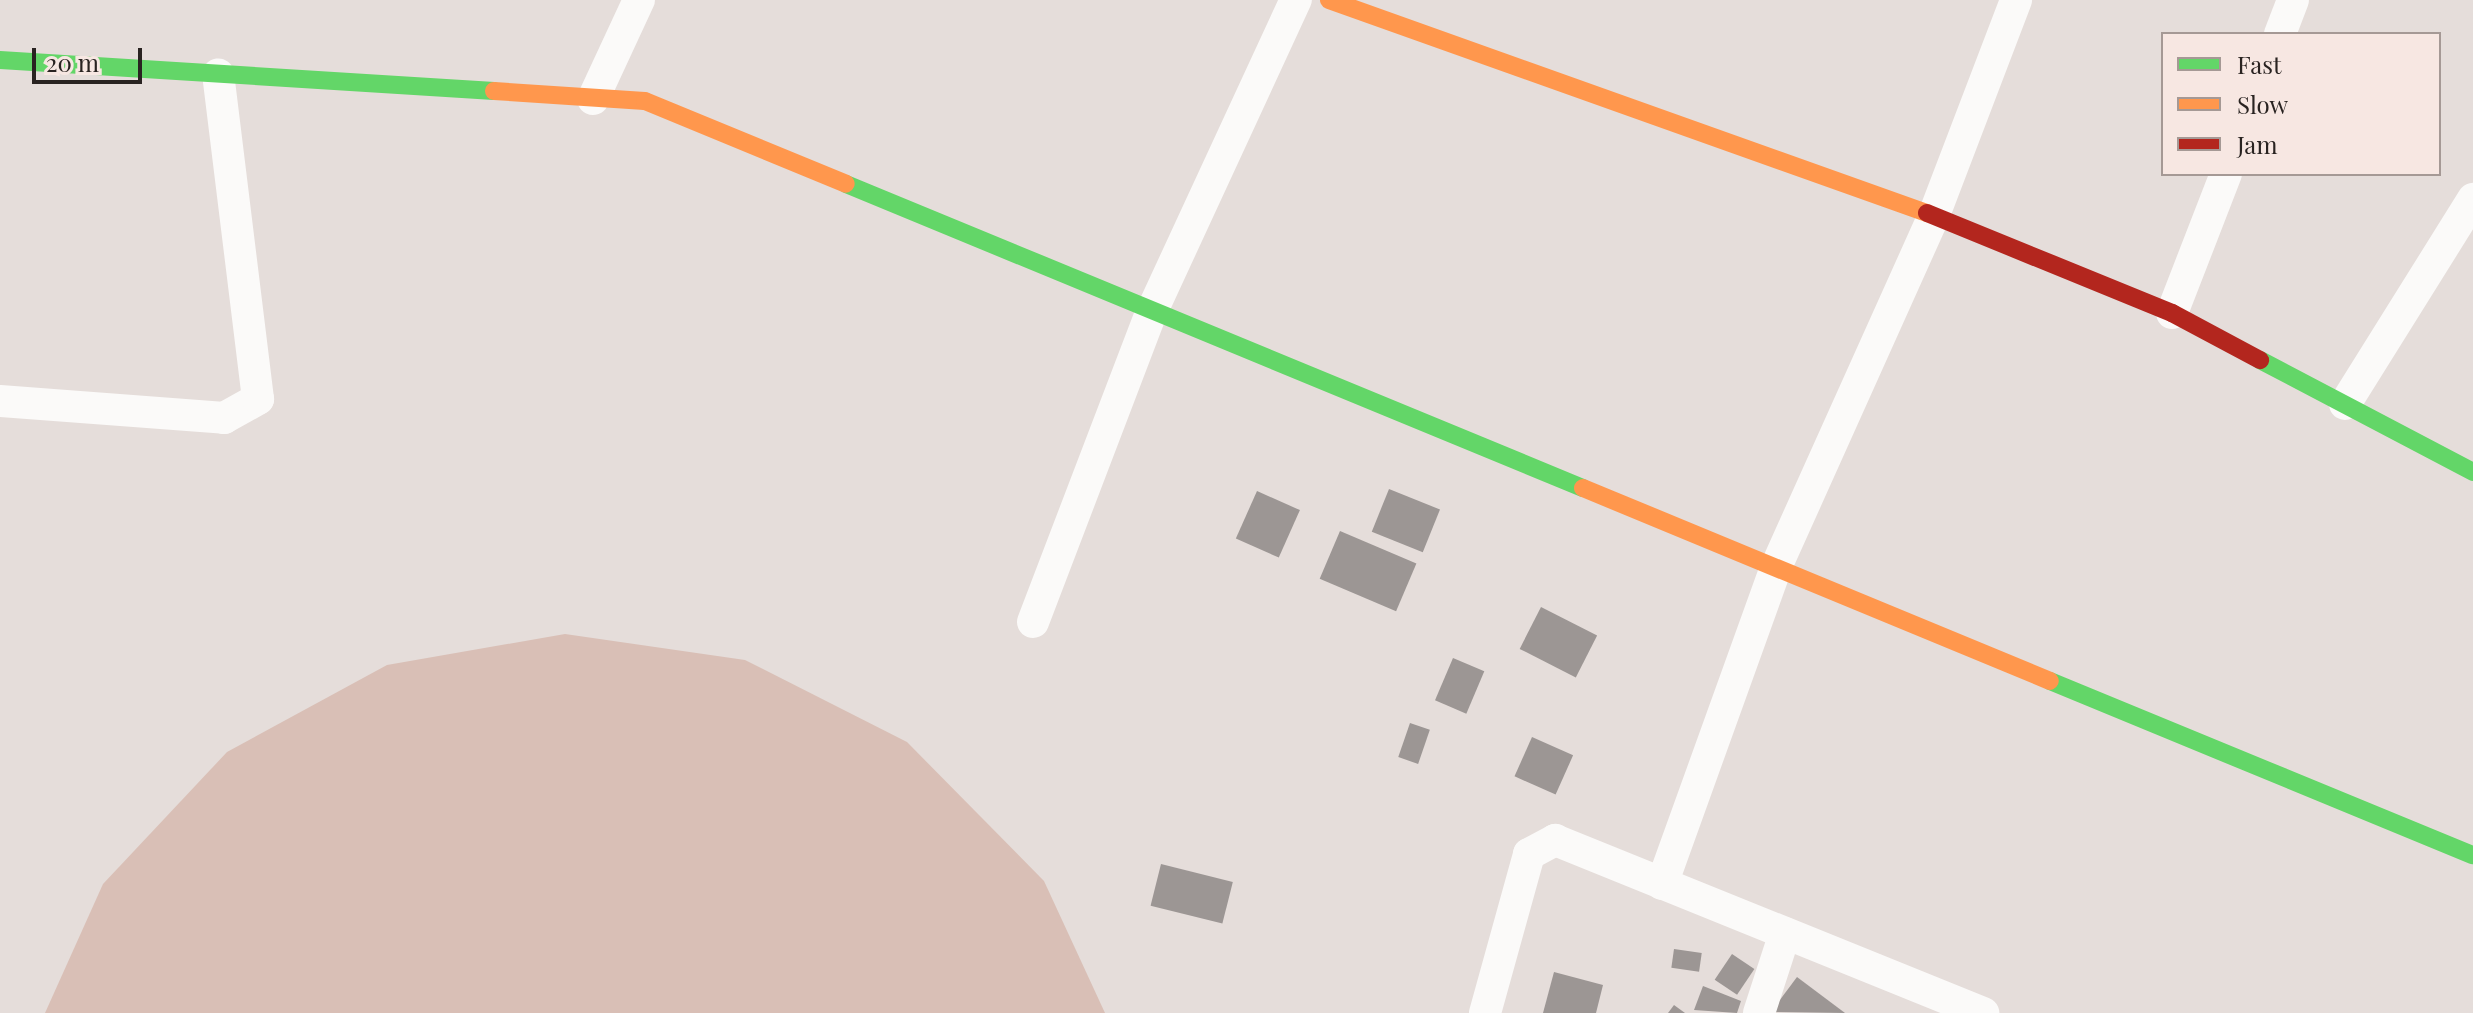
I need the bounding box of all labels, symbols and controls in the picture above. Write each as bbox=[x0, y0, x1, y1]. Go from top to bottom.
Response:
scale bar bbox=[36, 32, 146, 82]
legend bbox=[2161, 32, 2441, 176]
text: 20 m bbox=[46, 46, 99, 78]
text: Fast bbox=[2237, 48, 2282, 80]
text: Slow bbox=[2237, 88, 2288, 120]
text: Jam bbox=[2237, 128, 2278, 160]

